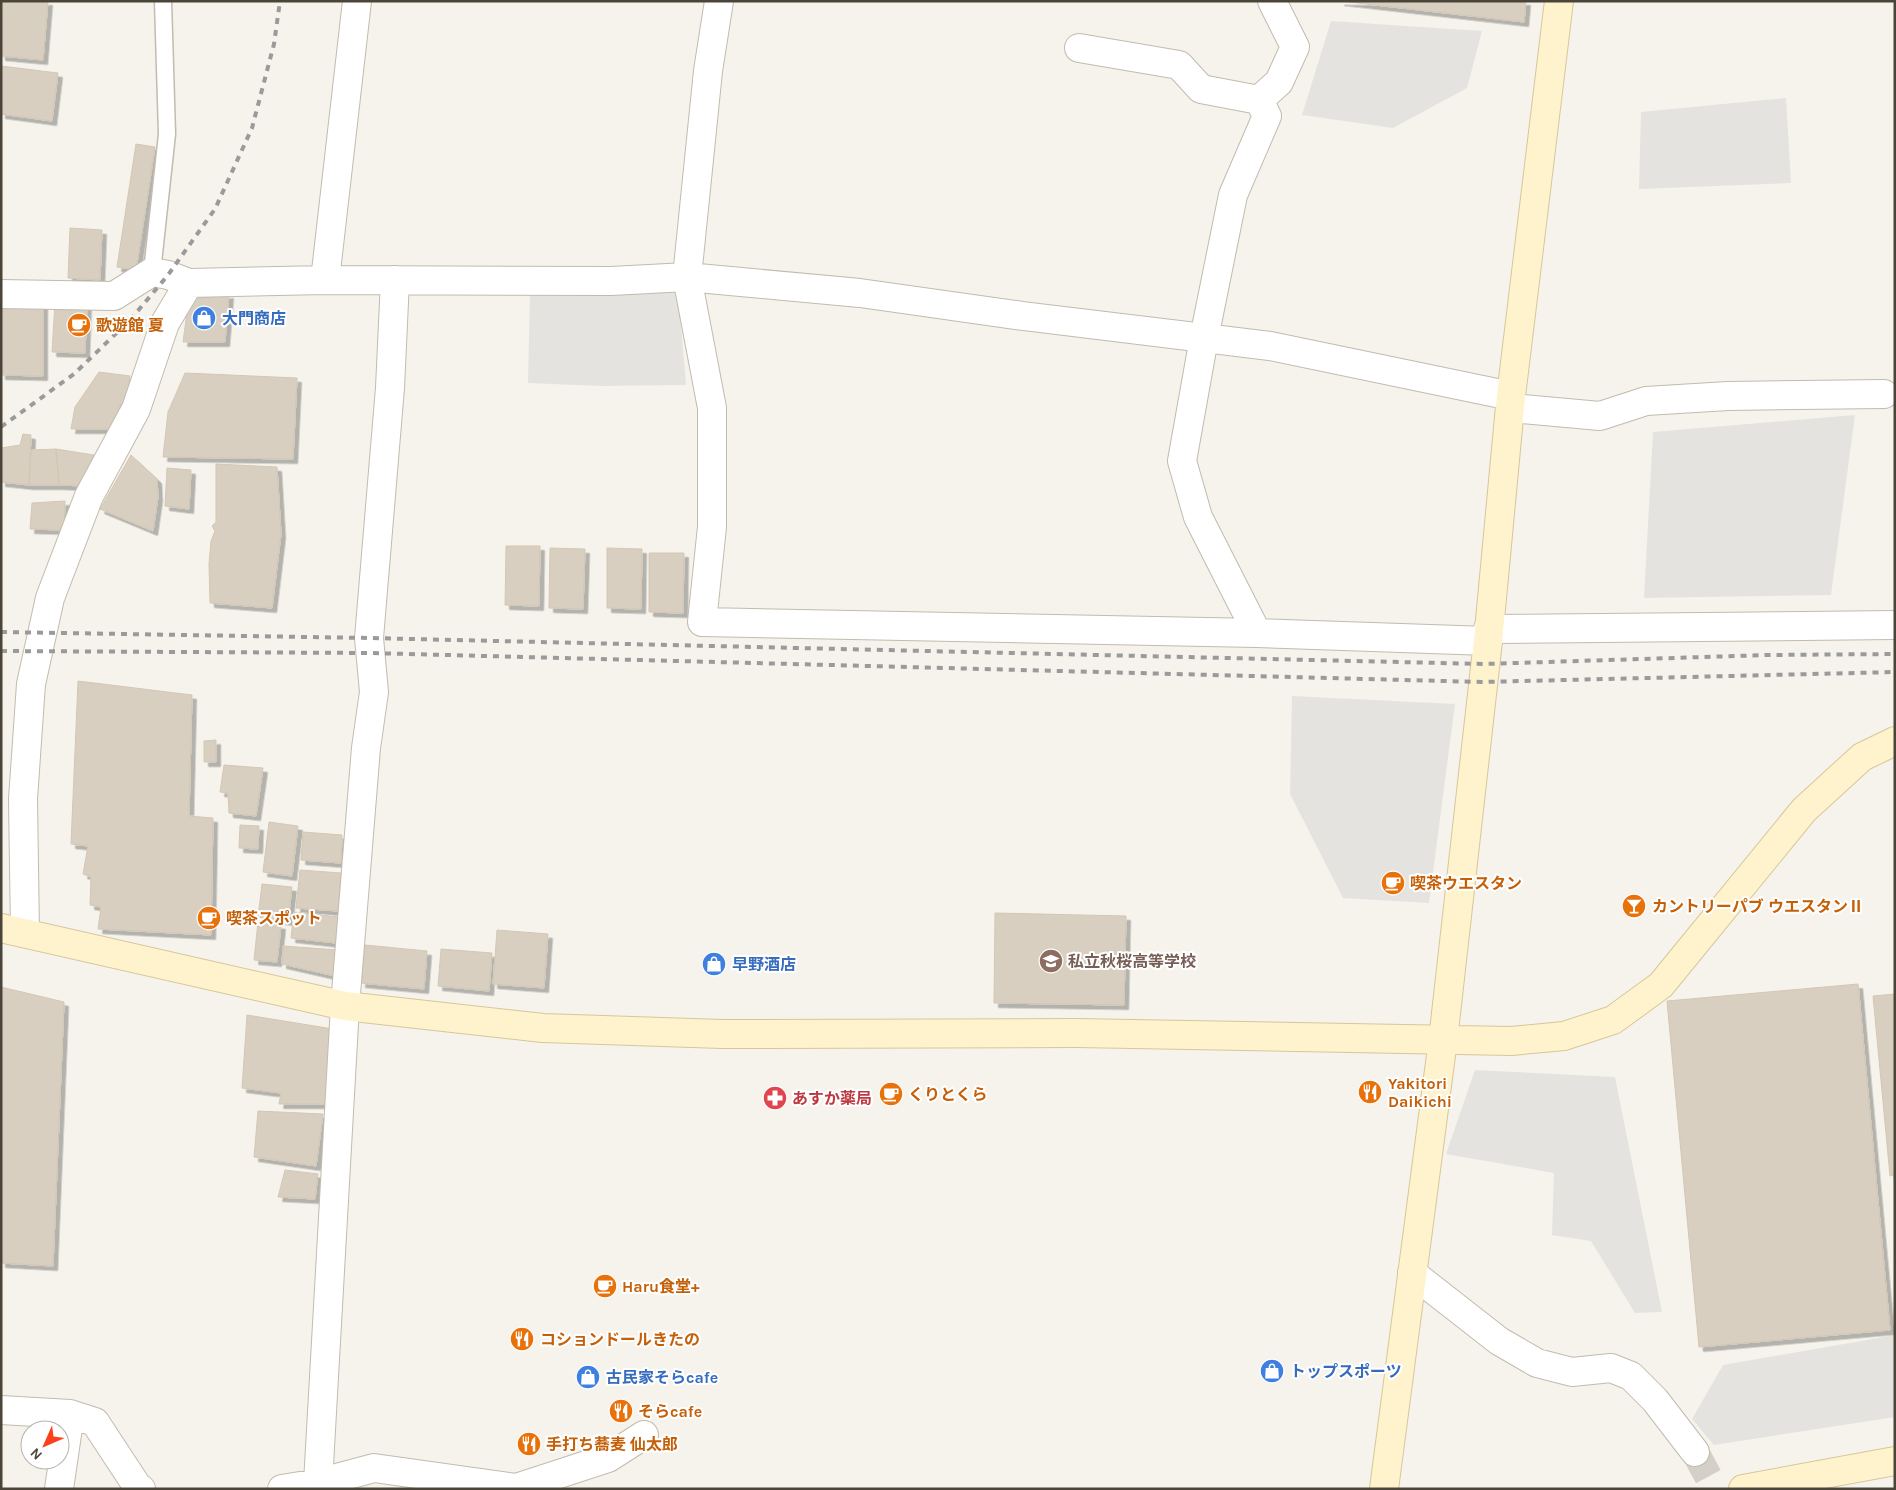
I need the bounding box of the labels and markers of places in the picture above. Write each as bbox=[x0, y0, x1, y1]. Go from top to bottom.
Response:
shop icon: 大門商店 bbox=[191, 305, 217, 331]
place label: 大門商店 bbox=[222, 309, 286, 328]
cafe icon: 歌遊館 夏 bbox=[66, 312, 92, 338]
place label: 歌遊館 夏 bbox=[96, 316, 164, 335]
cafe icon: 喫茶ウエスタン bbox=[1380, 870, 1406, 896]
place label: 喫茶ウエスタン bbox=[1410, 874, 1522, 893]
bar icon: カントリーパブ ウエスタンⅡ bbox=[1621, 893, 1647, 919]
place label: カントリーパブ ウエスタンⅡ bbox=[1652, 897, 1864, 916]
cafe icon: 喫茶スポット bbox=[196, 905, 222, 931]
place label: 喫茶スポット bbox=[226, 909, 322, 928]
school or university icon: 私立秋桜高等学校 bbox=[1038, 948, 1064, 974]
shop icon: 早野酒店 bbox=[701, 951, 727, 977]
place label: 私立秋桜高等学校 bbox=[1068, 952, 1196, 971]
place label: 早野酒店 bbox=[732, 955, 796, 974]
place label: Yakitori Daikichi bbox=[1388, 1074, 1452, 1111]
restaurant icon: Yakitori Daikichi bbox=[1357, 1079, 1383, 1105]
cafe icon: くりとくら bbox=[878, 1081, 904, 1107]
pharmacy icon: あすか薬局 bbox=[762, 1085, 788, 1111]
place label: くりとくら bbox=[908, 1085, 988, 1104]
place label: あすか薬局 bbox=[792, 1089, 872, 1108]
cafe icon: Haru食堂+ bbox=[592, 1273, 618, 1299]
place label: Haru食堂+ bbox=[622, 1277, 700, 1296]
restaurant icon: コションドールきたの bbox=[509, 1326, 535, 1352]
place label: コションドールきたの bbox=[540, 1330, 700, 1349]
shop icon: トップスポーツ bbox=[1259, 1358, 1285, 1384]
place label: トップスポーツ bbox=[1290, 1362, 1402, 1381]
shop icon: 古民家そらcafe bbox=[575, 1364, 601, 1390]
place label: 古民家そらcafe bbox=[606, 1368, 718, 1387]
restaurant icon: そらcafe bbox=[608, 1398, 634, 1424]
place label: そらcafe bbox=[638, 1402, 702, 1421]
restaurant icon: 手打ち蕎麦 仙太郎 bbox=[516, 1431, 542, 1457]
place label: 手打ち蕎麦 仙太郎 bbox=[546, 1435, 678, 1454]

